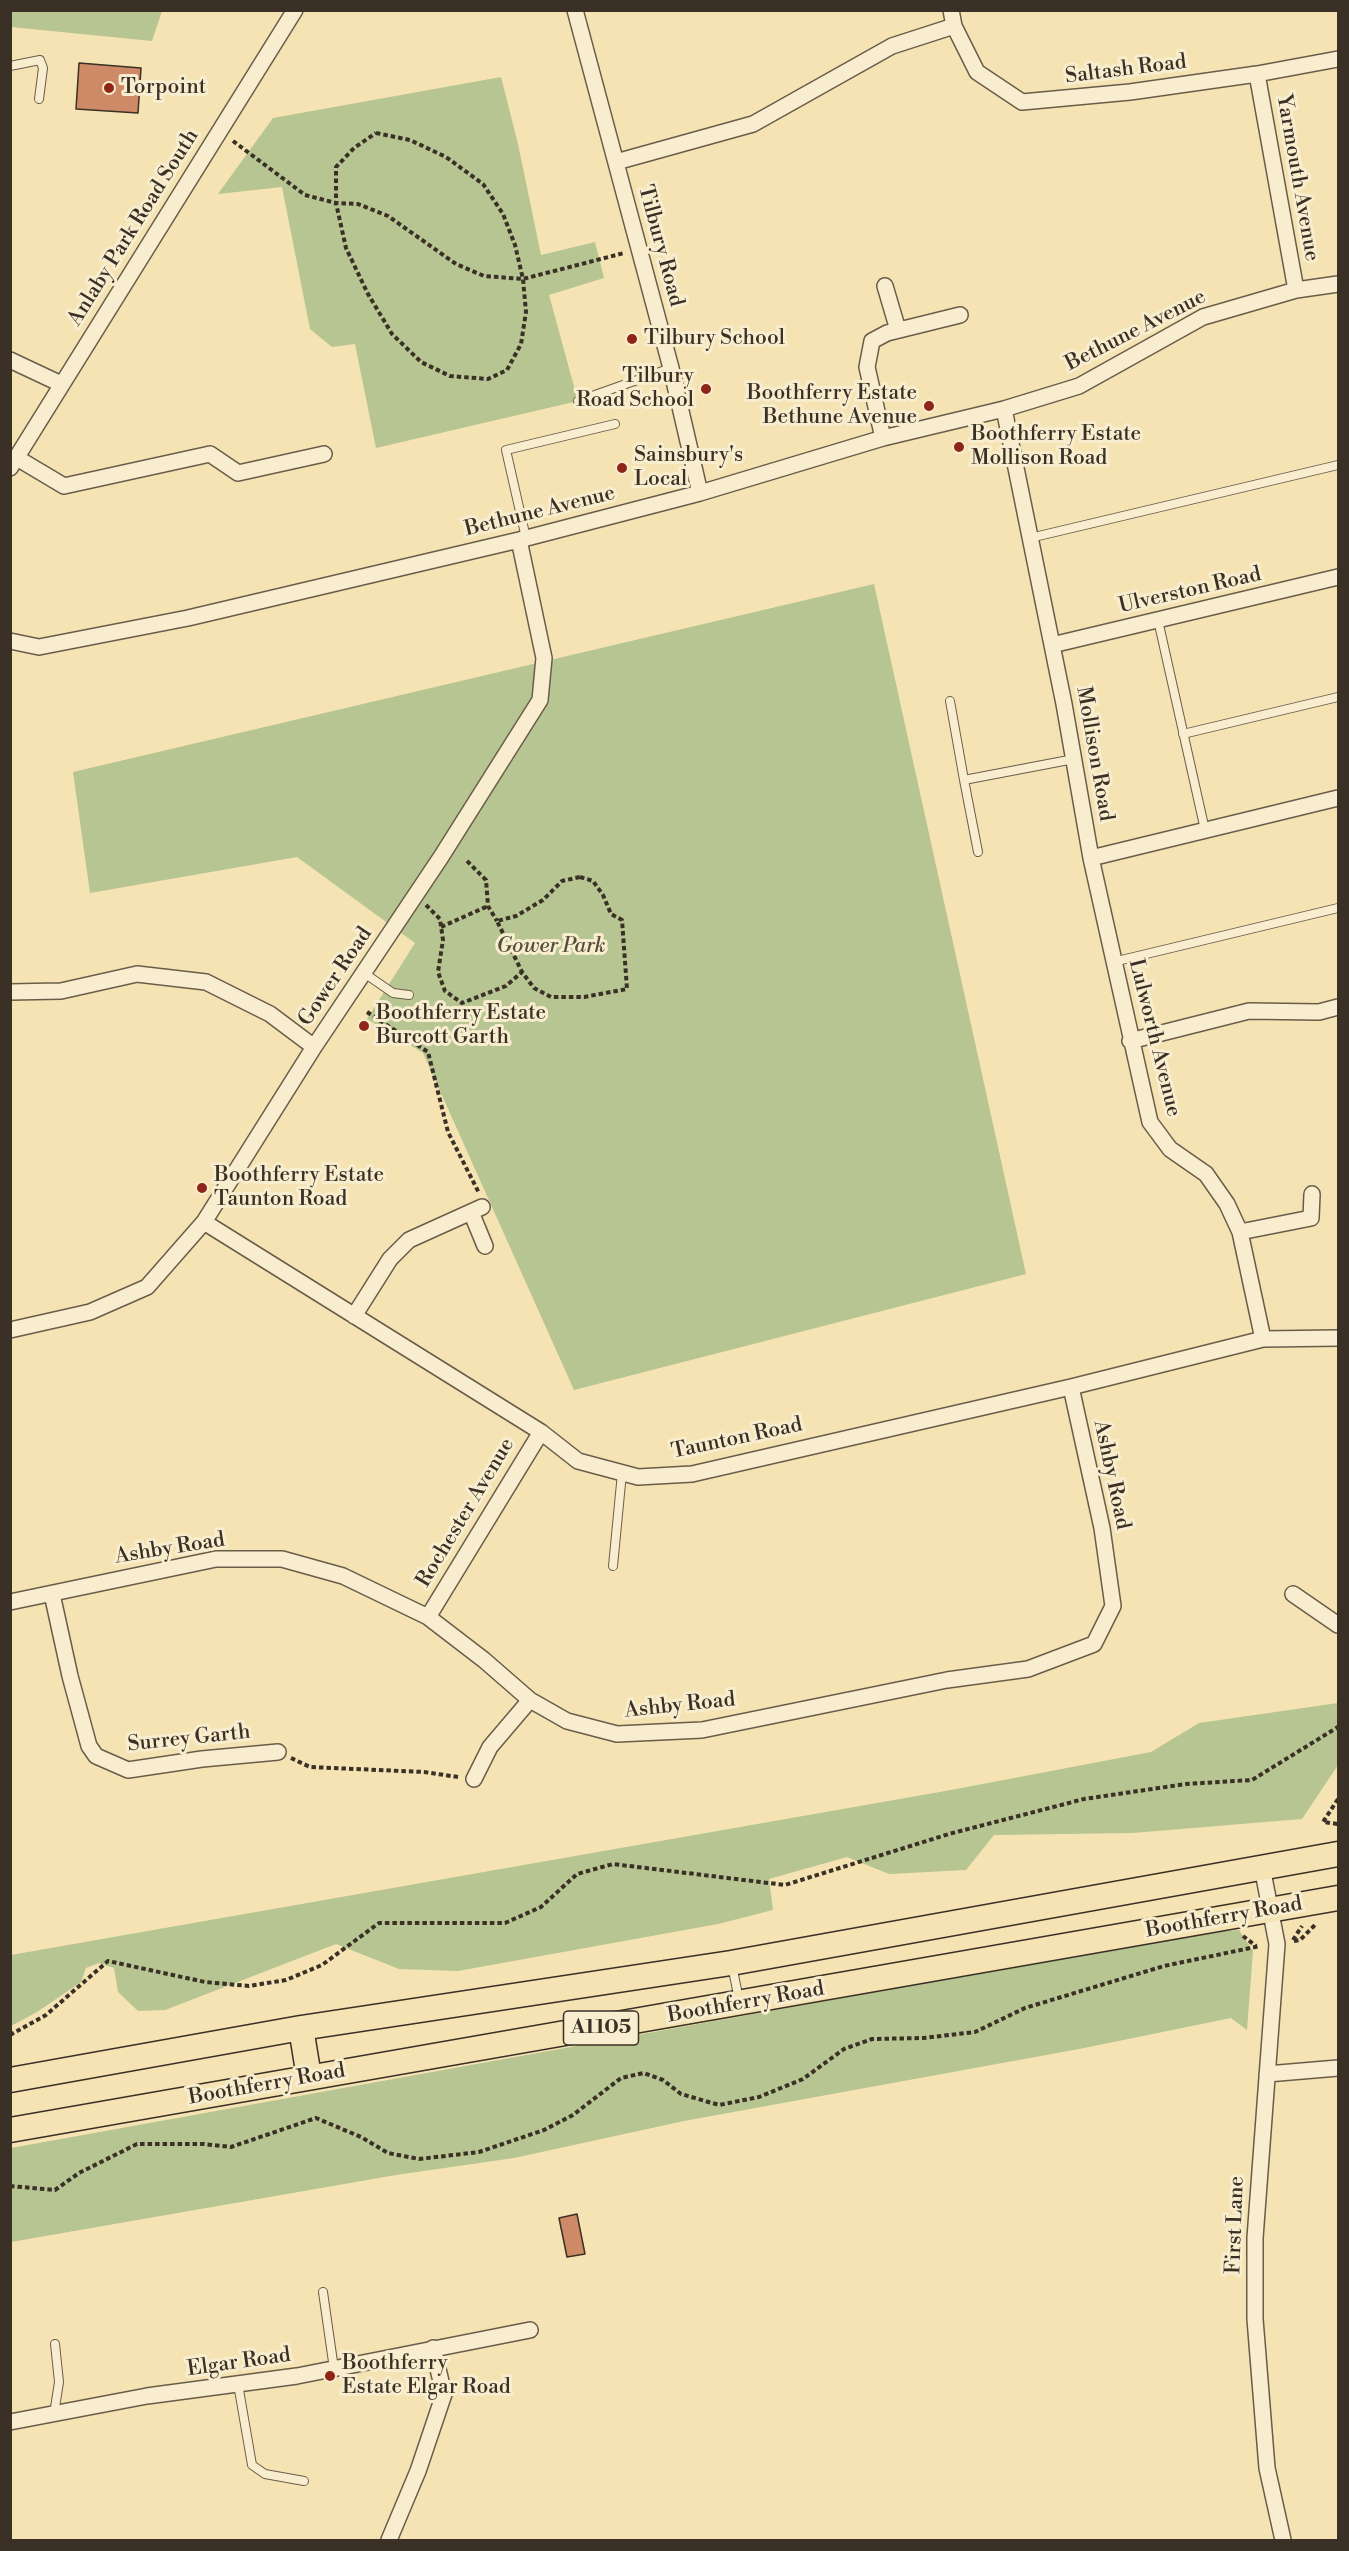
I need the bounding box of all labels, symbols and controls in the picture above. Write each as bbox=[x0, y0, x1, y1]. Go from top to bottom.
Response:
street label: Saltash Road bbox=[1064, 50, 1188, 90]
place label: Torpoint bbox=[121, 75, 206, 101]
marker: Torpoint bbox=[102, 81, 116, 95]
street label: Yarmouth Avenue bbox=[1270, 93, 1324, 263]
street label: Anlaby Park Road South bbox=[63, 125, 205, 331]
street label: Tilbury Road bbox=[632, 182, 688, 310]
street label: Bethune Avenue bbox=[1062, 285, 1210, 377]
place label: Tilbury School bbox=[644, 326, 785, 352]
marker: Tilbury School bbox=[625, 332, 639, 346]
place label: Tilbury Road School bbox=[576, 364, 694, 414]
place label: Boothferry Estate Bethune Avenue bbox=[747, 381, 917, 431]
marker: Tilbury Road School bbox=[699, 382, 713, 396]
marker: Boothferry Estate Bethune Avenue bbox=[922, 399, 936, 413]
place label: Boothferry Estate Mollison Road bbox=[971, 422, 1141, 472]
marker: Boothferry Estate Mollison Road bbox=[952, 440, 966, 454]
place label: Sainsbury's Local bbox=[634, 443, 743, 493]
marker: Sainsbury's Local bbox=[615, 461, 629, 475]
street label: Bethune Avenue bbox=[462, 481, 618, 543]
street label: Ulverston Road bbox=[1116, 562, 1264, 620]
street label: Mollison Road bbox=[1070, 685, 1118, 823]
street label: Gower Road bbox=[294, 923, 378, 1031]
park label: Gower Park bbox=[497, 934, 605, 960]
street label: Lulworth Avenue bbox=[1122, 957, 1186, 1119]
place label: Boothferry Estate Burcott Garth bbox=[376, 1001, 546, 1051]
marker: Boothferry Estate Burcott Garth bbox=[357, 1019, 371, 1033]
place label: Boothferry Estate Taunton Road bbox=[214, 1163, 384, 1213]
marker: Boothferry Estate Taunton Road bbox=[195, 1181, 209, 1195]
street label: Taunton Road bbox=[669, 1413, 805, 1465]
street label: Ashby Road bbox=[1087, 1418, 1135, 1532]
street label: Rochester Avenue bbox=[412, 1434, 520, 1592]
street label: Ashby Road bbox=[113, 1528, 227, 1570]
street label: Ashby Road bbox=[623, 1688, 737, 1724]
street label: Surrey Garth bbox=[126, 1720, 252, 1758]
street label: Boothferry Road bbox=[1144, 1892, 1304, 1944]
street label: Boothferry Road bbox=[666, 1977, 826, 2029]
road number: A1105 bbox=[564, 2011, 638, 2045]
street label: Boothferry Road bbox=[187, 2059, 347, 2111]
street label: First Lane bbox=[1222, 2175, 1250, 2275]
street label: Elgar Road bbox=[186, 2343, 292, 2383]
place label: Boothferry Estate Elgar Road bbox=[342, 2351, 511, 2401]
marker: Boothferry Estate Elgar Road bbox=[323, 2369, 337, 2383]

